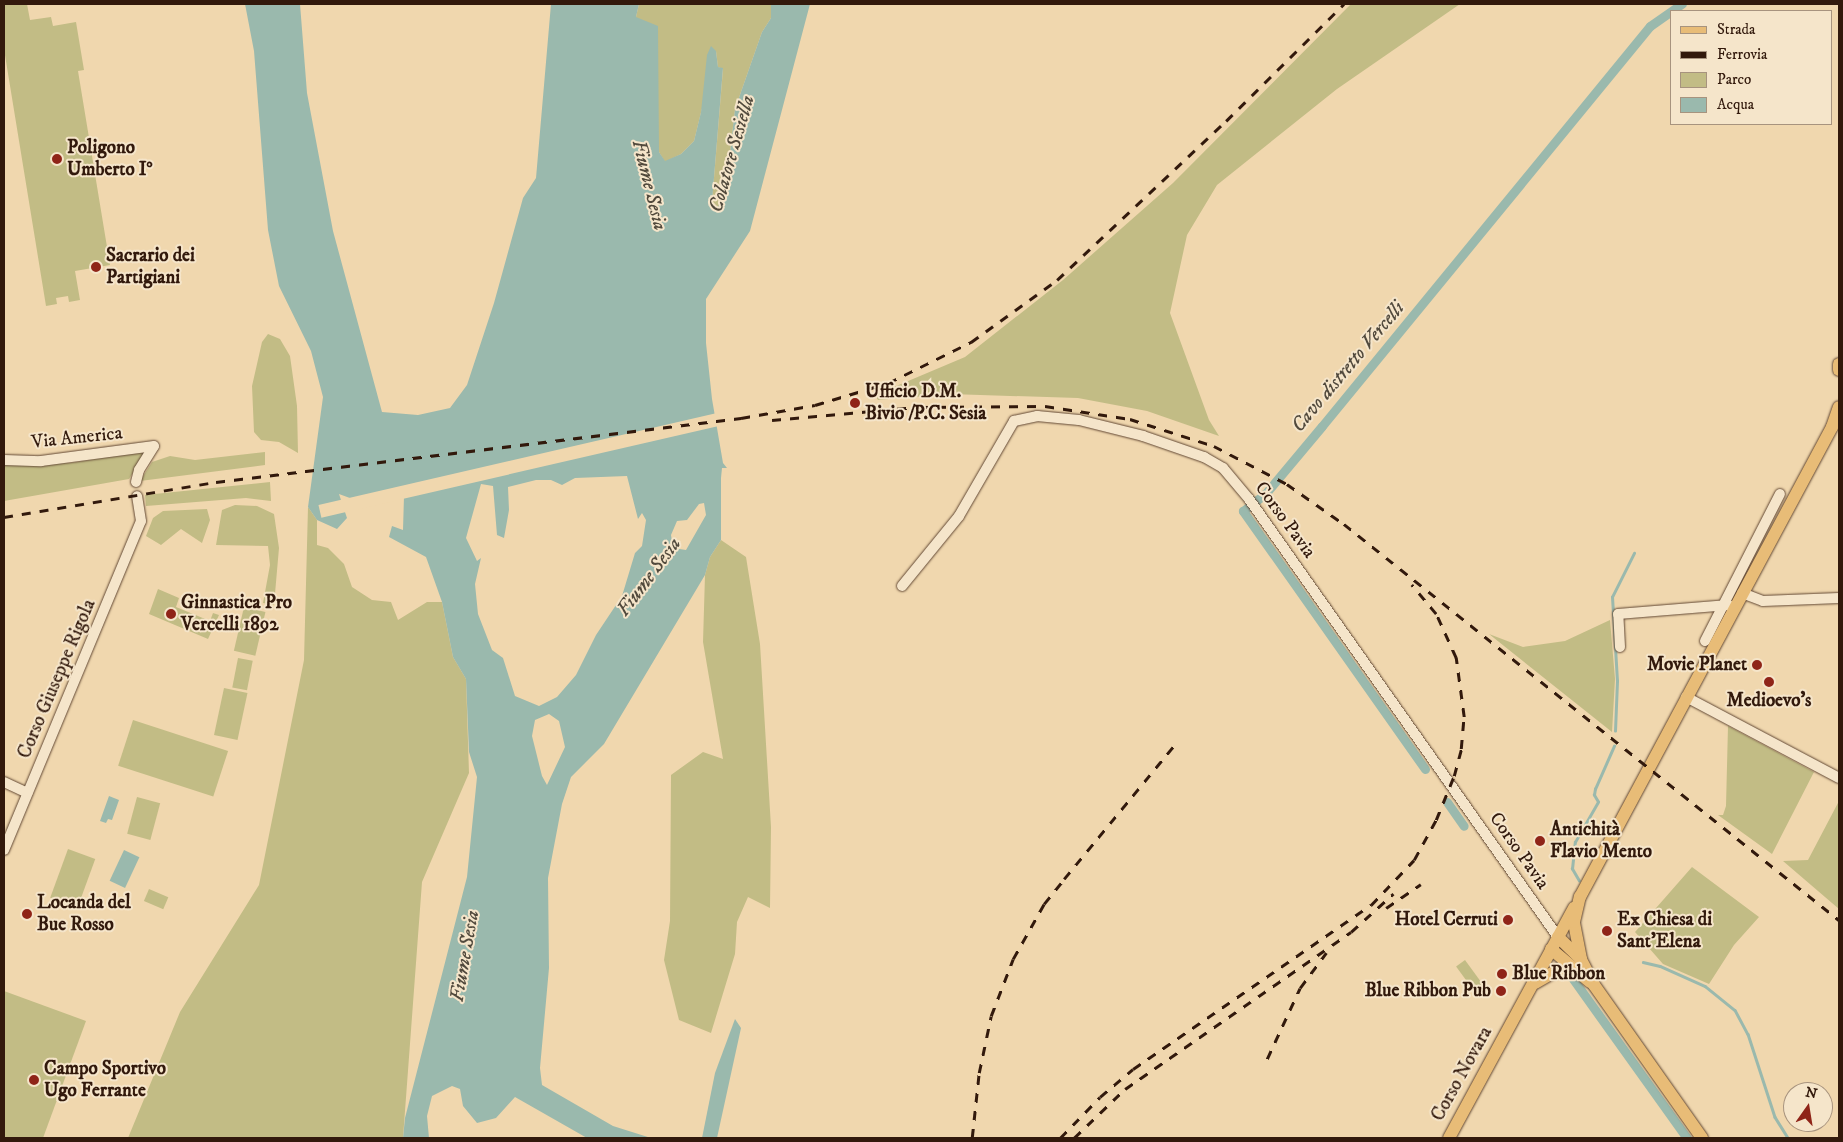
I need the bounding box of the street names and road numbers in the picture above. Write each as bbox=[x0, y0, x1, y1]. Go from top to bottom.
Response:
street label: Via America bbox=[30, 422, 124, 454]
street label: Corso Pavia bbox=[1250, 477, 1320, 563]
street label: Corso Giuseppe Rigola bbox=[13, 596, 101, 762]
street label: Corso Pavia bbox=[1484, 808, 1554, 894]
street label: Corso Novara bbox=[1427, 1023, 1497, 1125]

